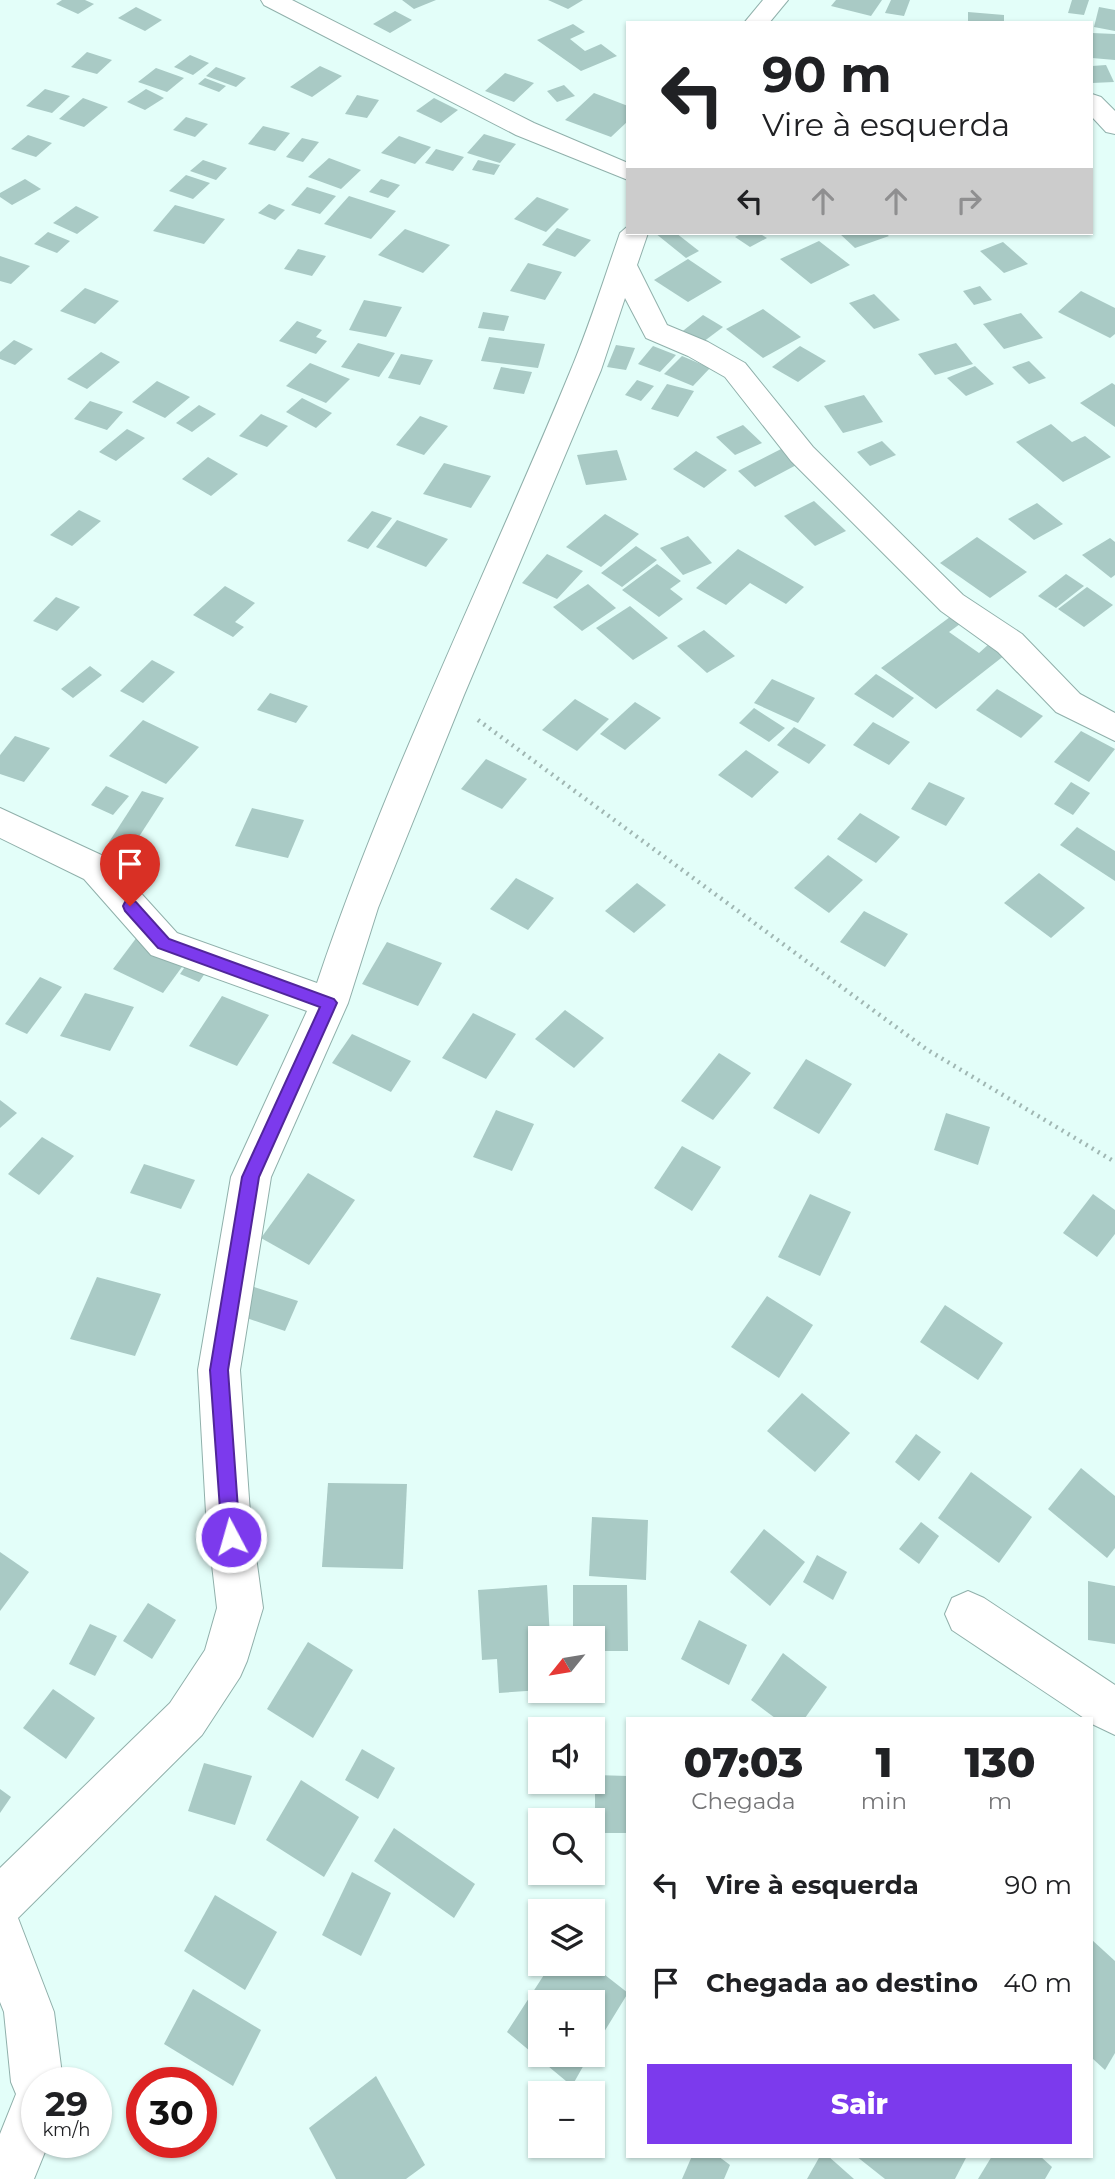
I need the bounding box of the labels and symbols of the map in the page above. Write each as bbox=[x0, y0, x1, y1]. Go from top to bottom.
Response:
pin bbox=[100, 834, 160, 906]
position arrow bbox=[194, 1500, 268, 1574]
north arrow bbox=[528, 1626, 606, 1703]
speed limit sign: 30 bbox=[126, 2067, 217, 2158]

